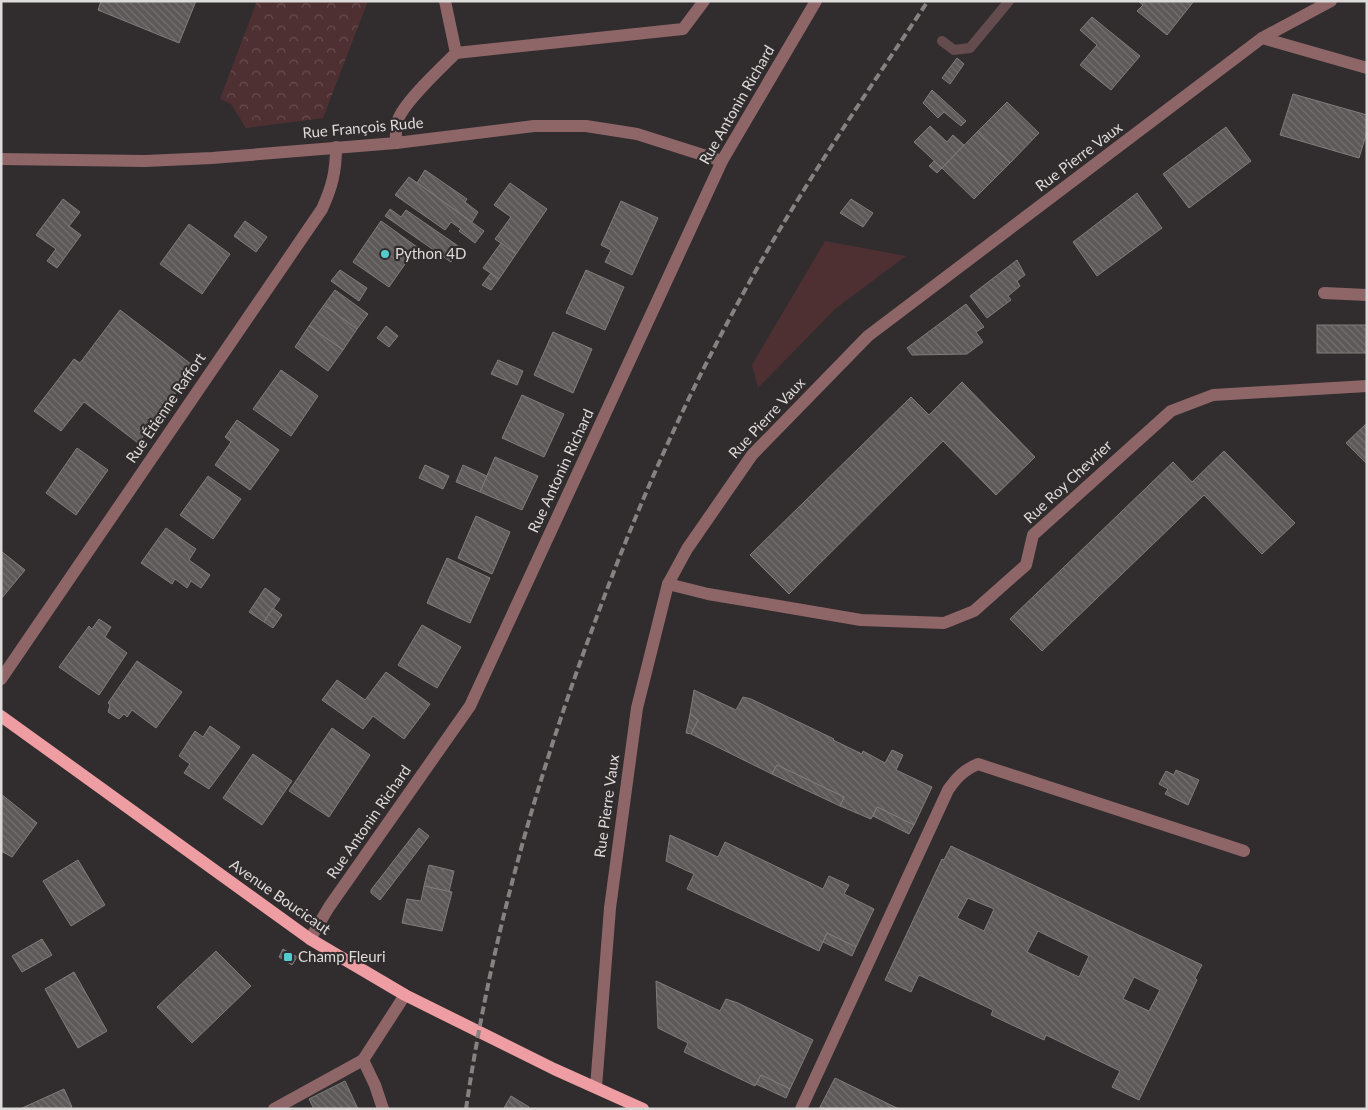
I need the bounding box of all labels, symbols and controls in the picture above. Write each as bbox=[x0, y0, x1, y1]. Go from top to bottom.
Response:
street label: Rue Antonin Richard bbox=[695, 42, 778, 167]
street label: Rue François Rude bbox=[302, 113, 424, 141]
street label: Rue Pierre Vaux bbox=[1032, 117, 1126, 195]
place label: Python 4D bbox=[395, 244, 466, 262]
marker: Python 4D bbox=[379, 248, 391, 260]
street label: Rue Étienne Raffort bbox=[122, 348, 209, 466]
street label: Rue Pierre Vaux bbox=[724, 373, 809, 461]
street label: Rue Antonin Richard bbox=[523, 406, 597, 535]
street label: Rue Roy Chevrier bbox=[1020, 435, 1116, 527]
street label: Rue Pierre Vaux bbox=[590, 753, 622, 859]
street label: Rue Antonin Richard bbox=[322, 761, 414, 882]
street label: Avenue Boucicaut bbox=[227, 855, 335, 938]
place label: Champ Fleuri bbox=[298, 947, 386, 965]
marker: Champ Fleuri bbox=[282, 951, 294, 963]

